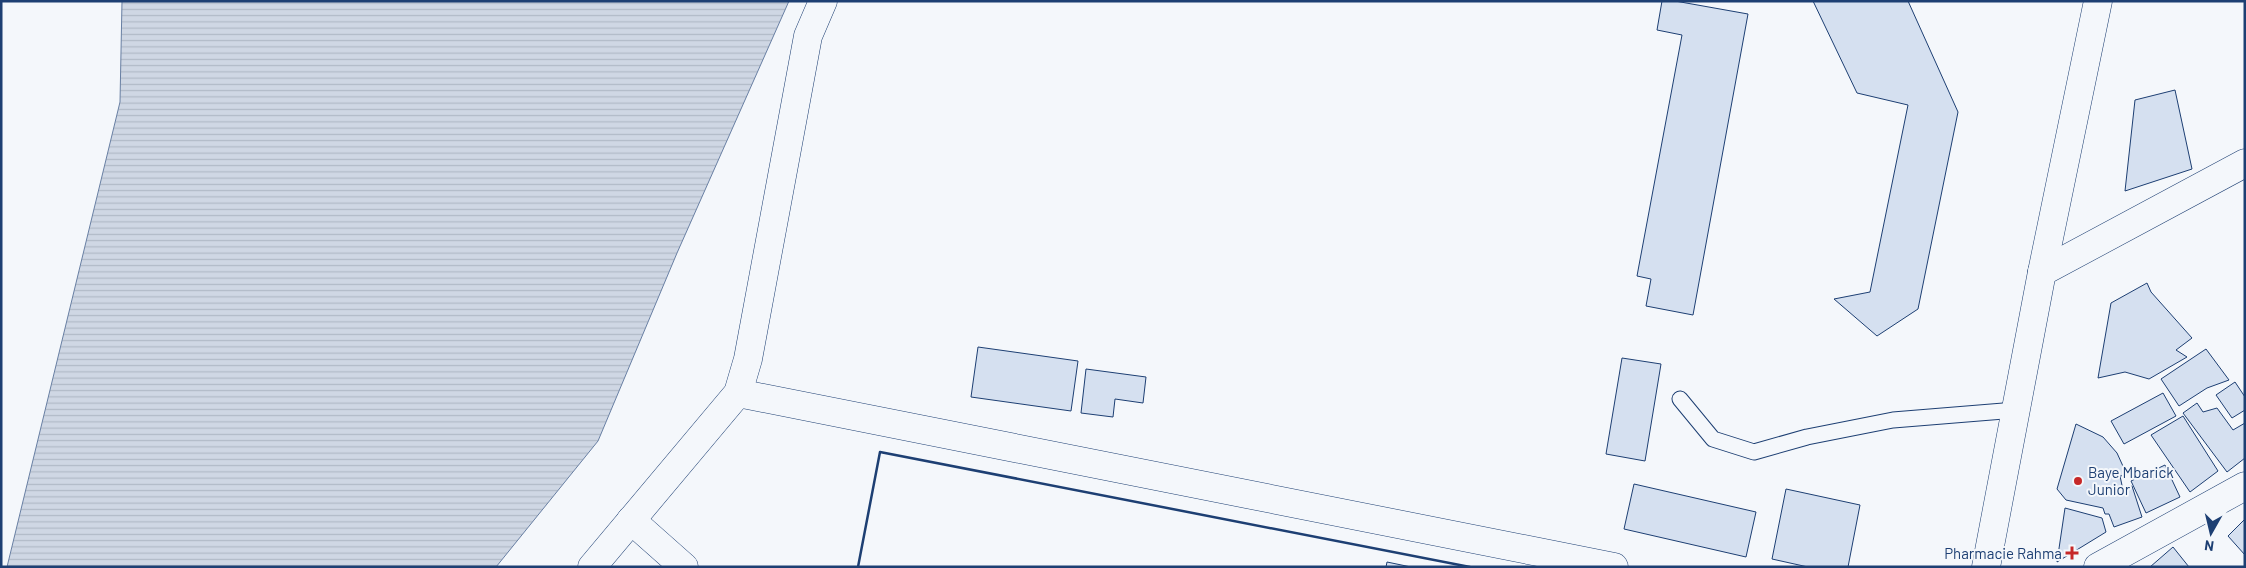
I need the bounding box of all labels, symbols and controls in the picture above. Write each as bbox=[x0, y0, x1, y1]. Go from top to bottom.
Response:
place label: Baye Mbarick Junior bbox=[2088, 463, 2174, 498]
marker: Baye Mbarick Junior bbox=[2072, 475, 2084, 487]
north arrow bbox=[2186, 508, 2236, 558]
text: N bbox=[2203, 537, 2215, 555]
place label: Pharmacie Rahma bbox=[1944, 544, 2062, 562]
marker: Pharmacie Rahma bbox=[2066, 547, 2078, 559]

